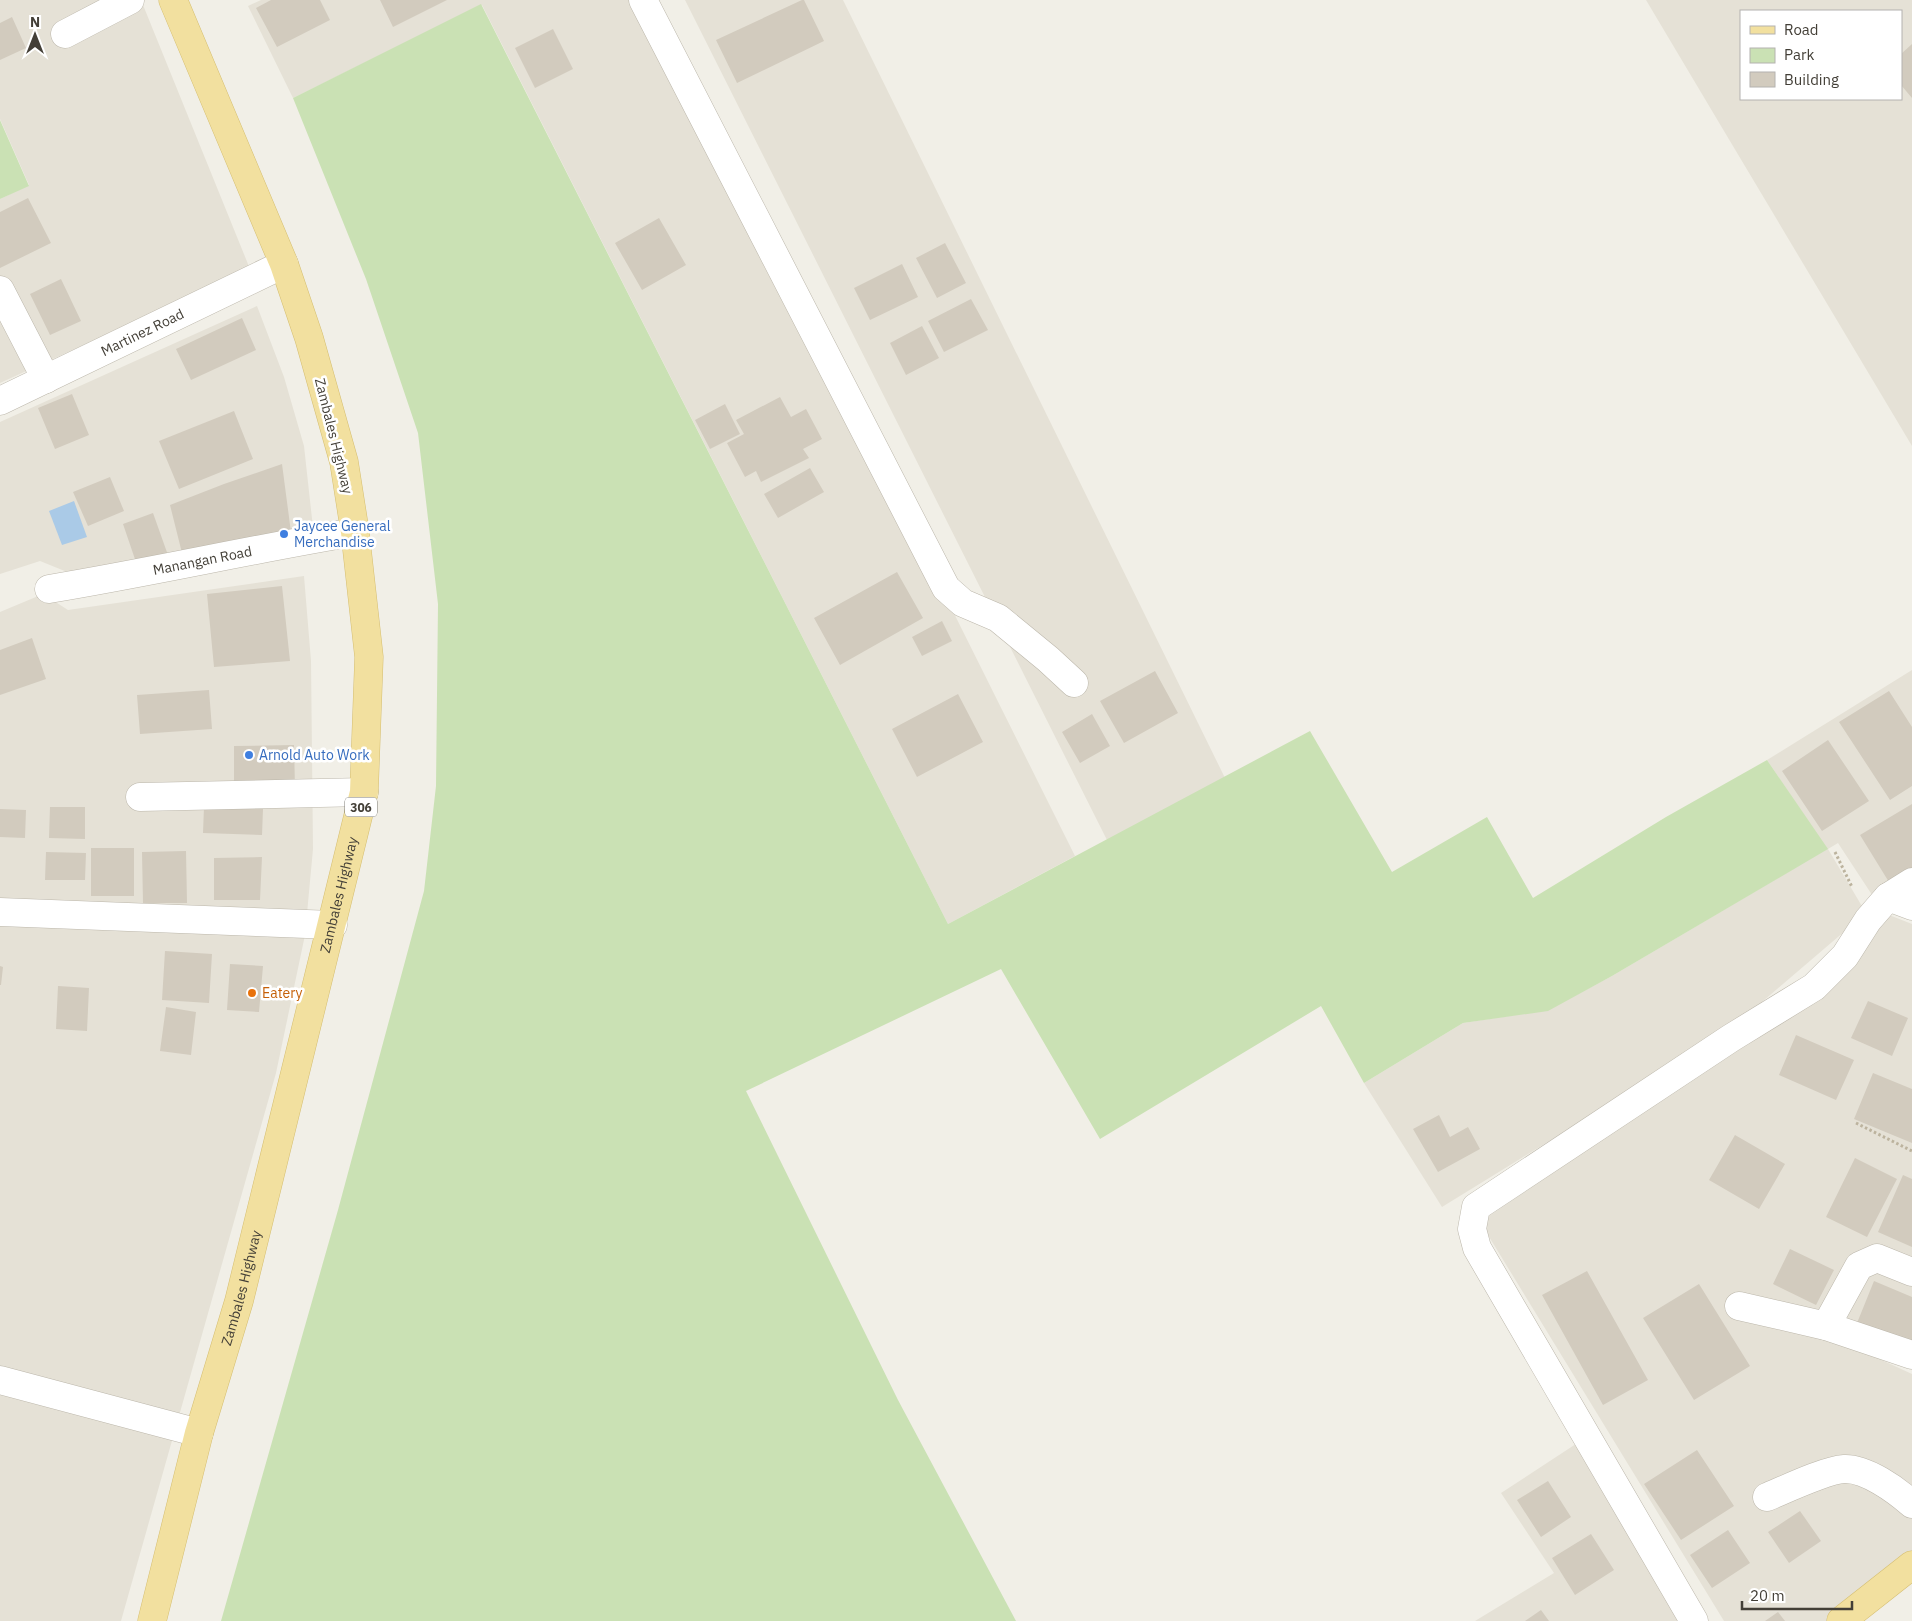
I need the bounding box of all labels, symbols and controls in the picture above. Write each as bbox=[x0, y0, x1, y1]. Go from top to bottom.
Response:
north arrow bbox=[10, 10, 60, 60]
legend bbox=[1740, 10, 1902, 100]
text: N bbox=[30, 13, 40, 31]
text: Road bbox=[1784, 20, 1819, 39]
text: Park bbox=[1784, 45, 1814, 64]
text: Building bbox=[1784, 70, 1839, 89]
street label: Martinez Road bbox=[98, 305, 187, 360]
street label: Zambales Highway bbox=[311, 376, 357, 496]
place label: Jaycee General Merchandise bbox=[294, 517, 391, 551]
marker: Jaycee General Merchandise bbox=[278, 528, 290, 540]
street label: Manangan Road bbox=[151, 542, 253, 579]
place label: Arnold Auto Work bbox=[259, 746, 370, 764]
marker: Arnold Auto Work bbox=[243, 749, 255, 761]
road number: 306 bbox=[345, 798, 377, 816]
street label: Zambales Highway bbox=[316, 835, 362, 955]
place label: Eatery bbox=[262, 984, 302, 1002]
marker: Eatery bbox=[246, 987, 258, 999]
street label: Zambales Highway bbox=[217, 1228, 265, 1348]
scale bar bbox=[1742, 1578, 1852, 1610]
text: 20 m bbox=[1750, 1586, 1785, 1605]

